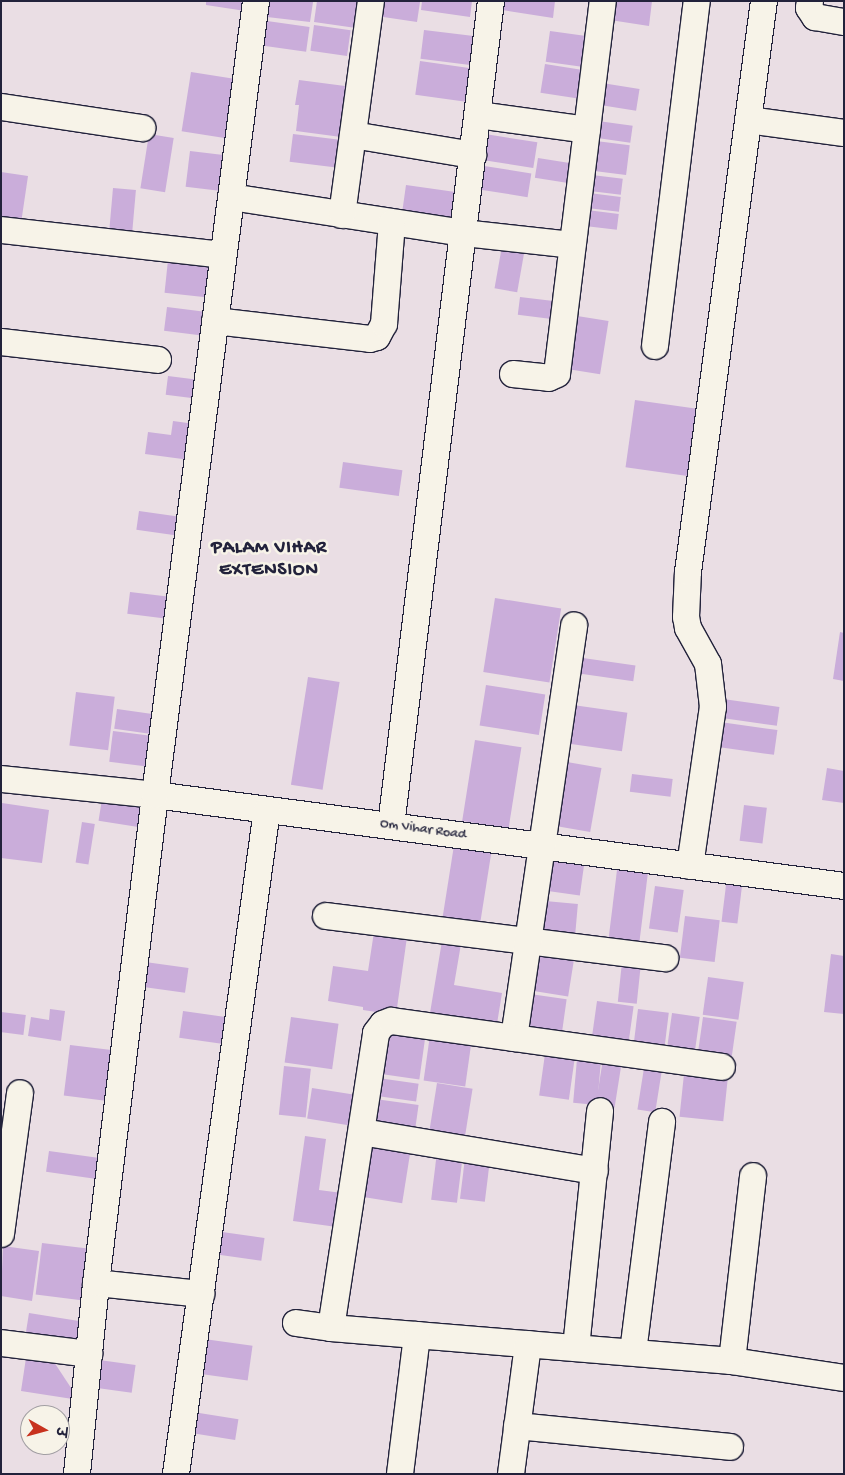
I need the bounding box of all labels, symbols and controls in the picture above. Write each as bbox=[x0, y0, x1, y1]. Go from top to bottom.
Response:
district label: PALAM VIHAR EXTENSION bbox=[210, 538, 328, 582]
street label: Om Vihar Road bbox=[379, 816, 467, 844]
north arrow bbox=[20, 1405, 70, 1455]
text: उ bbox=[50, 1426, 68, 1437]

